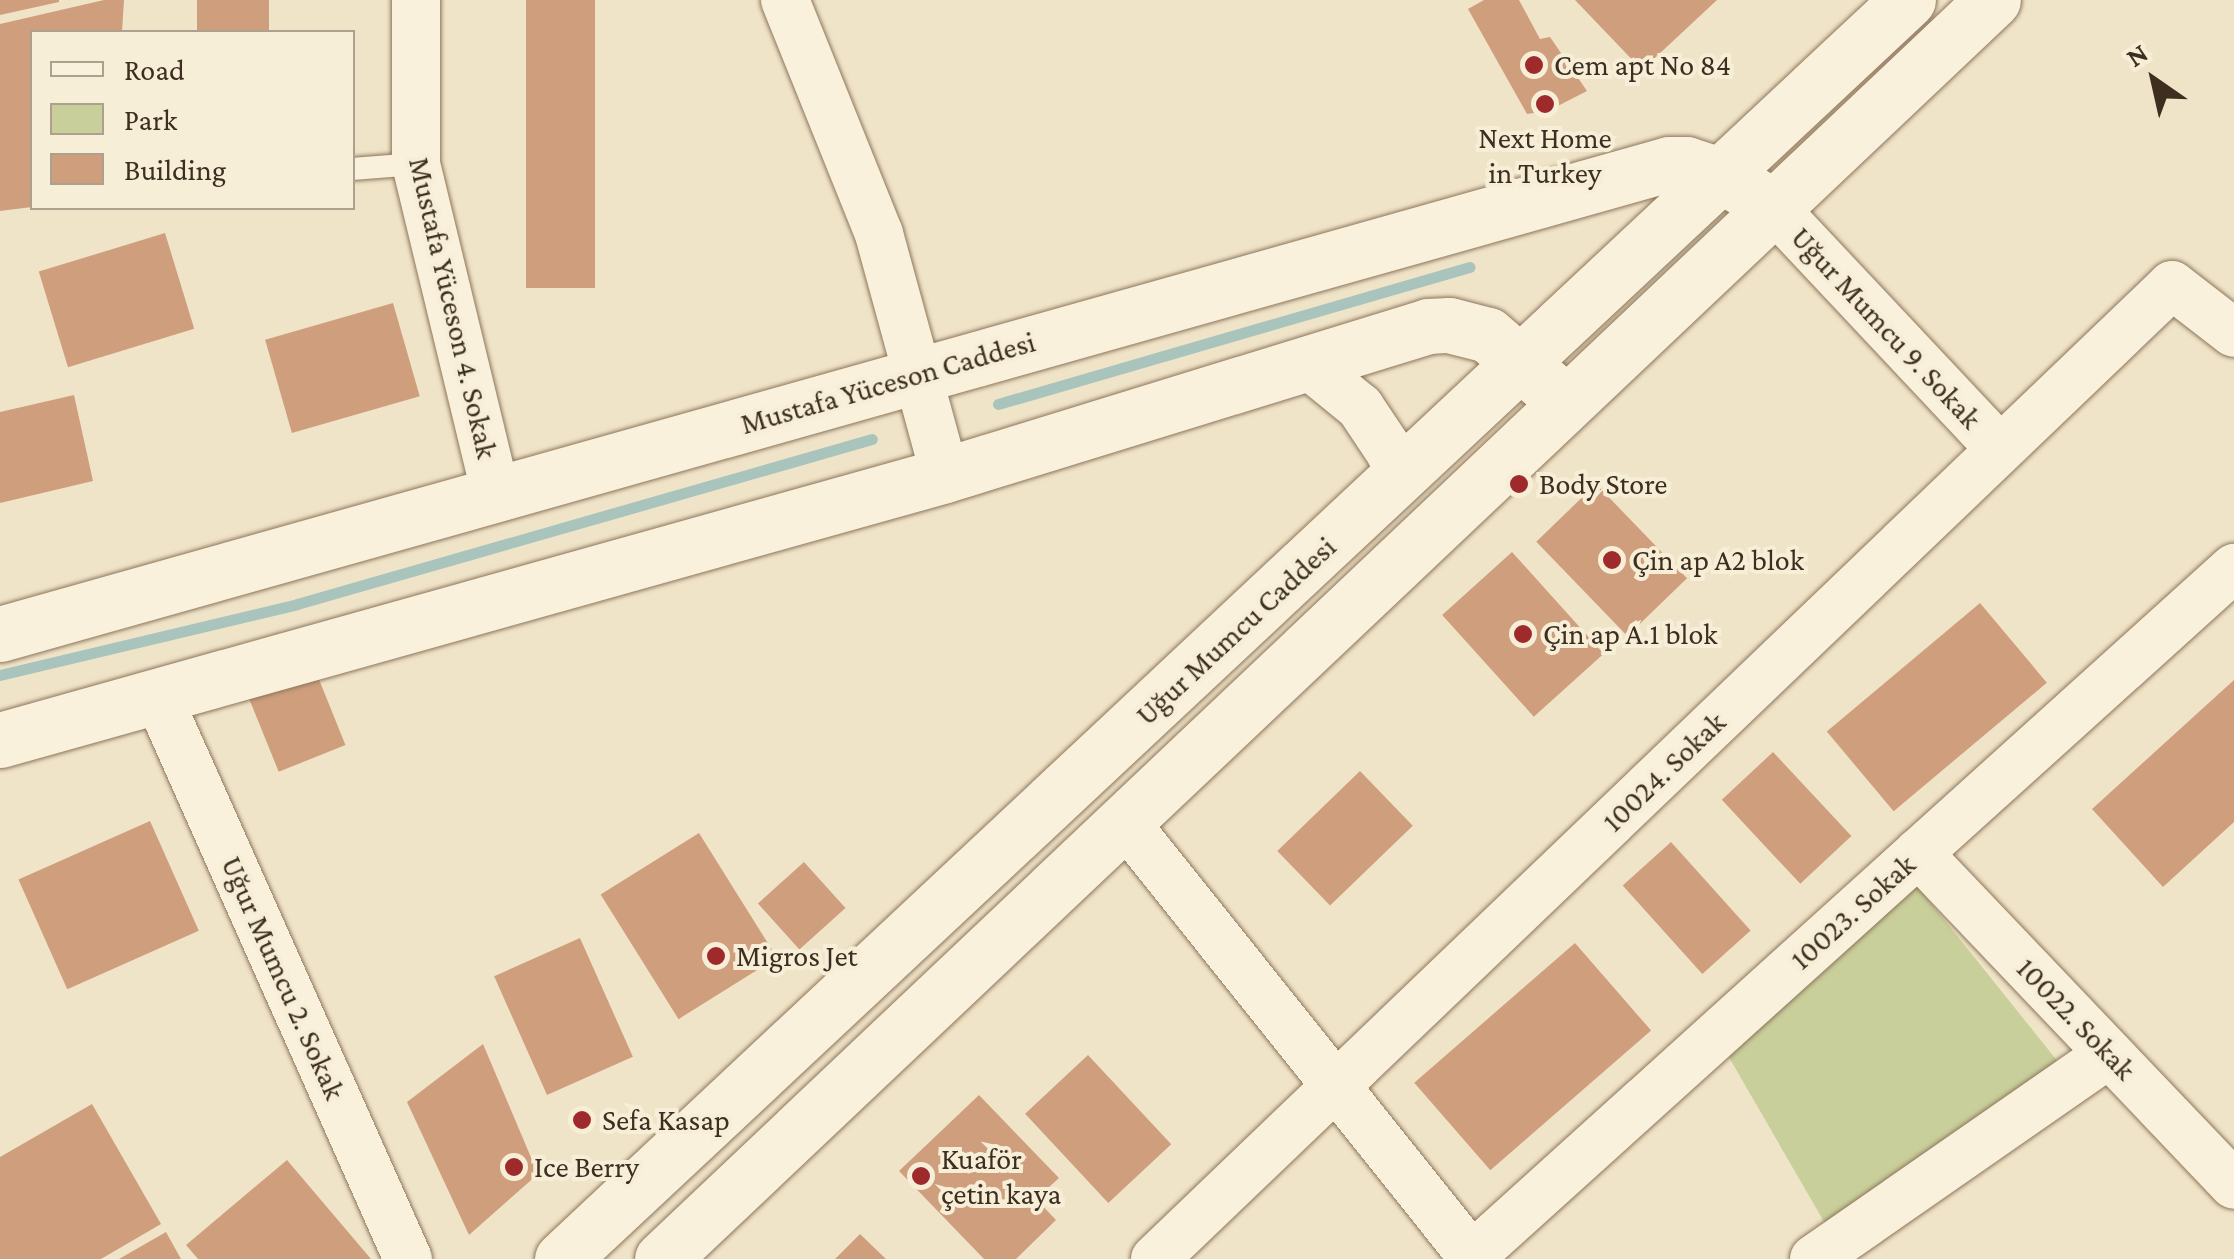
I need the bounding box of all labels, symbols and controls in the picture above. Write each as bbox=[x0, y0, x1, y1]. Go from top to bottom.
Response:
legend bbox=[30, 30, 355, 210]
north arrow bbox=[2104, 30, 2204, 130]
text: N bbox=[2120, 37, 2154, 73]
place label: Cem apt No 84 bbox=[1554, 47, 1731, 83]
text: Road bbox=[124, 53, 185, 86]
marker: Cem apt No 84 bbox=[1523, 54, 1545, 76]
marker: Next Home in Turkey bbox=[1534, 93, 1556, 115]
text: Park bbox=[124, 103, 177, 136]
place label: Next Home in Turkey bbox=[1478, 120, 1612, 190]
text: Building bbox=[124, 153, 226, 186]
street label: Mustafa Yüceson 4. Sokak bbox=[401, 154, 505, 462]
street label: Uğur Mumcu 9. Sokak bbox=[1783, 220, 1989, 436]
street label: Mustafa Yüceson Caddesi bbox=[737, 324, 1039, 442]
place label: Body Store bbox=[1539, 466, 1667, 502]
marker: Body Store bbox=[1508, 473, 1530, 495]
street label: Uğur Mumcu Caddesi bbox=[1129, 529, 1343, 733]
place label: Çin ap A2 blok bbox=[1632, 542, 1804, 578]
marker: Çin ap A2 blok bbox=[1601, 549, 1623, 571]
place label: Çin ap A.1 blok bbox=[1543, 616, 1718, 652]
marker: Çin ap A.1 blok bbox=[1512, 623, 1534, 645]
street label: 10024. Sokak bbox=[1595, 705, 1733, 839]
street label: 10023. Sokak bbox=[1783, 847, 1923, 977]
street label: Uğur Mumcu 2. Sokak bbox=[213, 851, 353, 1105]
place label: Migros Jet bbox=[736, 938, 858, 974]
marker: Migros Jet bbox=[705, 945, 727, 967]
street label: 10022. Sokak bbox=[2009, 950, 2143, 1088]
place label: Sefa Kasap bbox=[602, 1102, 730, 1138]
marker: Sefa Kasap bbox=[571, 1109, 593, 1131]
place label: Kuaför çetin kaya bbox=[941, 1141, 1061, 1212]
place label: Ice Berry bbox=[534, 1149, 639, 1185]
marker: Ice Berry bbox=[503, 1156, 525, 1178]
marker: Kuaför çetin kaya bbox=[910, 1165, 932, 1187]

